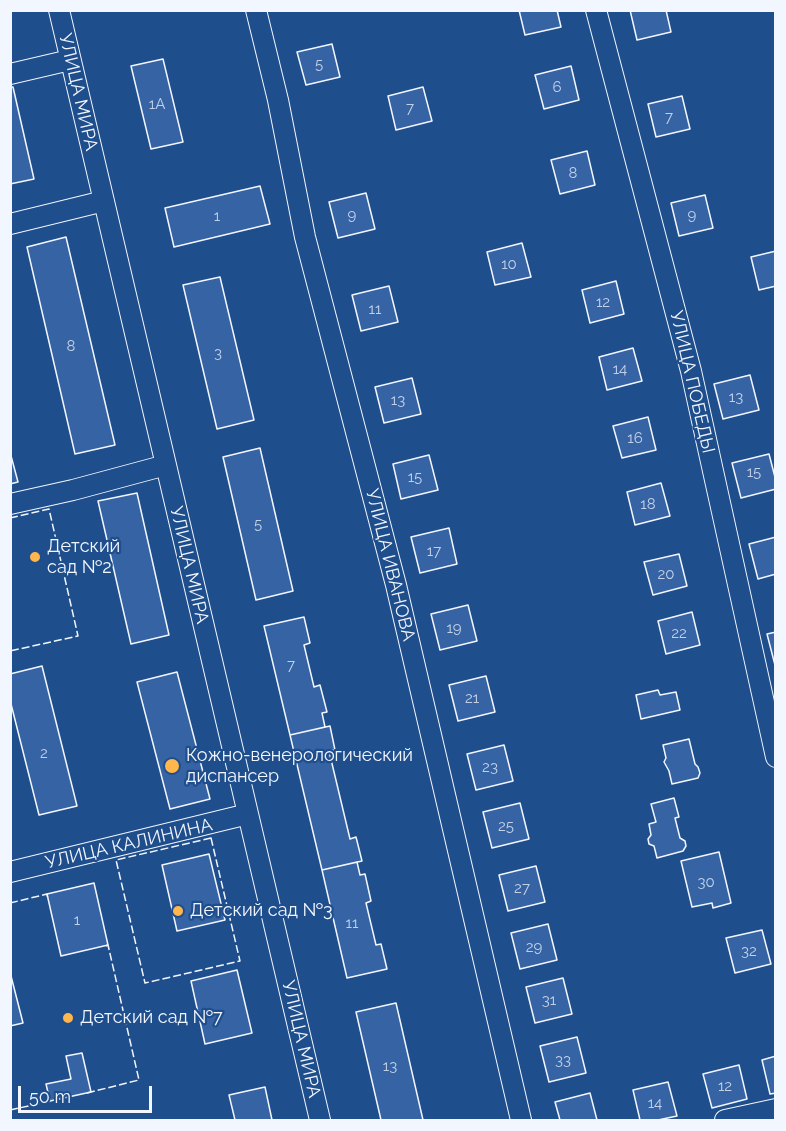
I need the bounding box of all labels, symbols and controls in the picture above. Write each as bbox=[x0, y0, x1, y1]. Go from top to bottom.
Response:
street label: УЛИЦА МИРА bbox=[54, 31, 102, 153]
house number: 5 bbox=[315, 55, 323, 73]
house number: 6 bbox=[552, 78, 562, 96]
house number: 1А bbox=[149, 95, 165, 113]
house number: 7 bbox=[406, 99, 414, 117]
house number: 7 bbox=[665, 108, 673, 126]
house number: 8 bbox=[569, 164, 577, 182]
house number: 9 bbox=[348, 206, 356, 224]
house number: 9 bbox=[688, 206, 696, 224]
house number: 1 bbox=[214, 207, 220, 225]
house number: 10 bbox=[501, 255, 517, 273]
house number: 12 bbox=[596, 293, 610, 311]
house number: 11 bbox=[369, 300, 381, 318]
street label: УЛИЦА ПОБЕДЫ bbox=[665, 309, 719, 455]
house number: 8 bbox=[67, 337, 75, 355]
house number: 3 bbox=[214, 344, 222, 362]
house number: 14 bbox=[613, 360, 627, 378]
house number: 13 bbox=[729, 388, 743, 406]
house number: 13 bbox=[391, 391, 405, 409]
house number: 16 bbox=[627, 429, 643, 447]
house number: 15 bbox=[747, 463, 761, 481]
house number: 15 bbox=[408, 468, 422, 486]
street label: УЛИЦА ИВАНОВА bbox=[361, 487, 419, 643]
house number: 18 bbox=[640, 495, 656, 513]
street label: УЛИЦА МИРА bbox=[165, 504, 213, 626]
house number: 5 bbox=[254, 515, 262, 533]
place label: Детский сад №2 bbox=[47, 536, 120, 578]
house number: 17 bbox=[427, 542, 441, 560]
marker: Детский сад №2 bbox=[28, 550, 42, 564]
house number: 20 bbox=[658, 565, 674, 583]
house number: 19 bbox=[446, 619, 462, 637]
house number: 22 bbox=[671, 624, 687, 642]
house number: 7 bbox=[287, 656, 295, 674]
house number: 21 bbox=[465, 689, 479, 707]
house number: 2 bbox=[40, 744, 48, 762]
place label: Кожно-венерологический диспансер bbox=[186, 745, 413, 788]
marker: Кожно-венерологический диспансер bbox=[163, 757, 181, 775]
house number: 23 bbox=[482, 758, 498, 776]
street label: УЛИЦА КАЛИНИНА bbox=[43, 814, 215, 874]
house number: 25 bbox=[498, 817, 514, 835]
house number: 30 bbox=[697, 873, 715, 891]
house number: 27 bbox=[514, 879, 530, 897]
place label: Детский сад №3 bbox=[190, 900, 333, 922]
marker: Детский сад №3 bbox=[171, 904, 185, 918]
house number: 1 bbox=[74, 911, 80, 929]
house number: 11 bbox=[346, 914, 358, 932]
house number: 29 bbox=[526, 938, 542, 956]
house number: 32 bbox=[741, 942, 757, 960]
street label: УЛИЦА МИРА bbox=[277, 978, 325, 1100]
house number: 31 bbox=[542, 991, 556, 1009]
place label: Детский сад №7 bbox=[80, 1007, 223, 1029]
marker: Детский сад №7 bbox=[61, 1011, 75, 1025]
house number: 33 bbox=[555, 1051, 571, 1069]
house number: 13 bbox=[383, 1057, 397, 1075]
scale bar bbox=[21, 1074, 154, 1112]
house number: 12 bbox=[718, 1077, 732, 1095]
text: 50 m bbox=[29, 1086, 71, 1107]
house number: 14 bbox=[648, 1094, 662, 1112]

